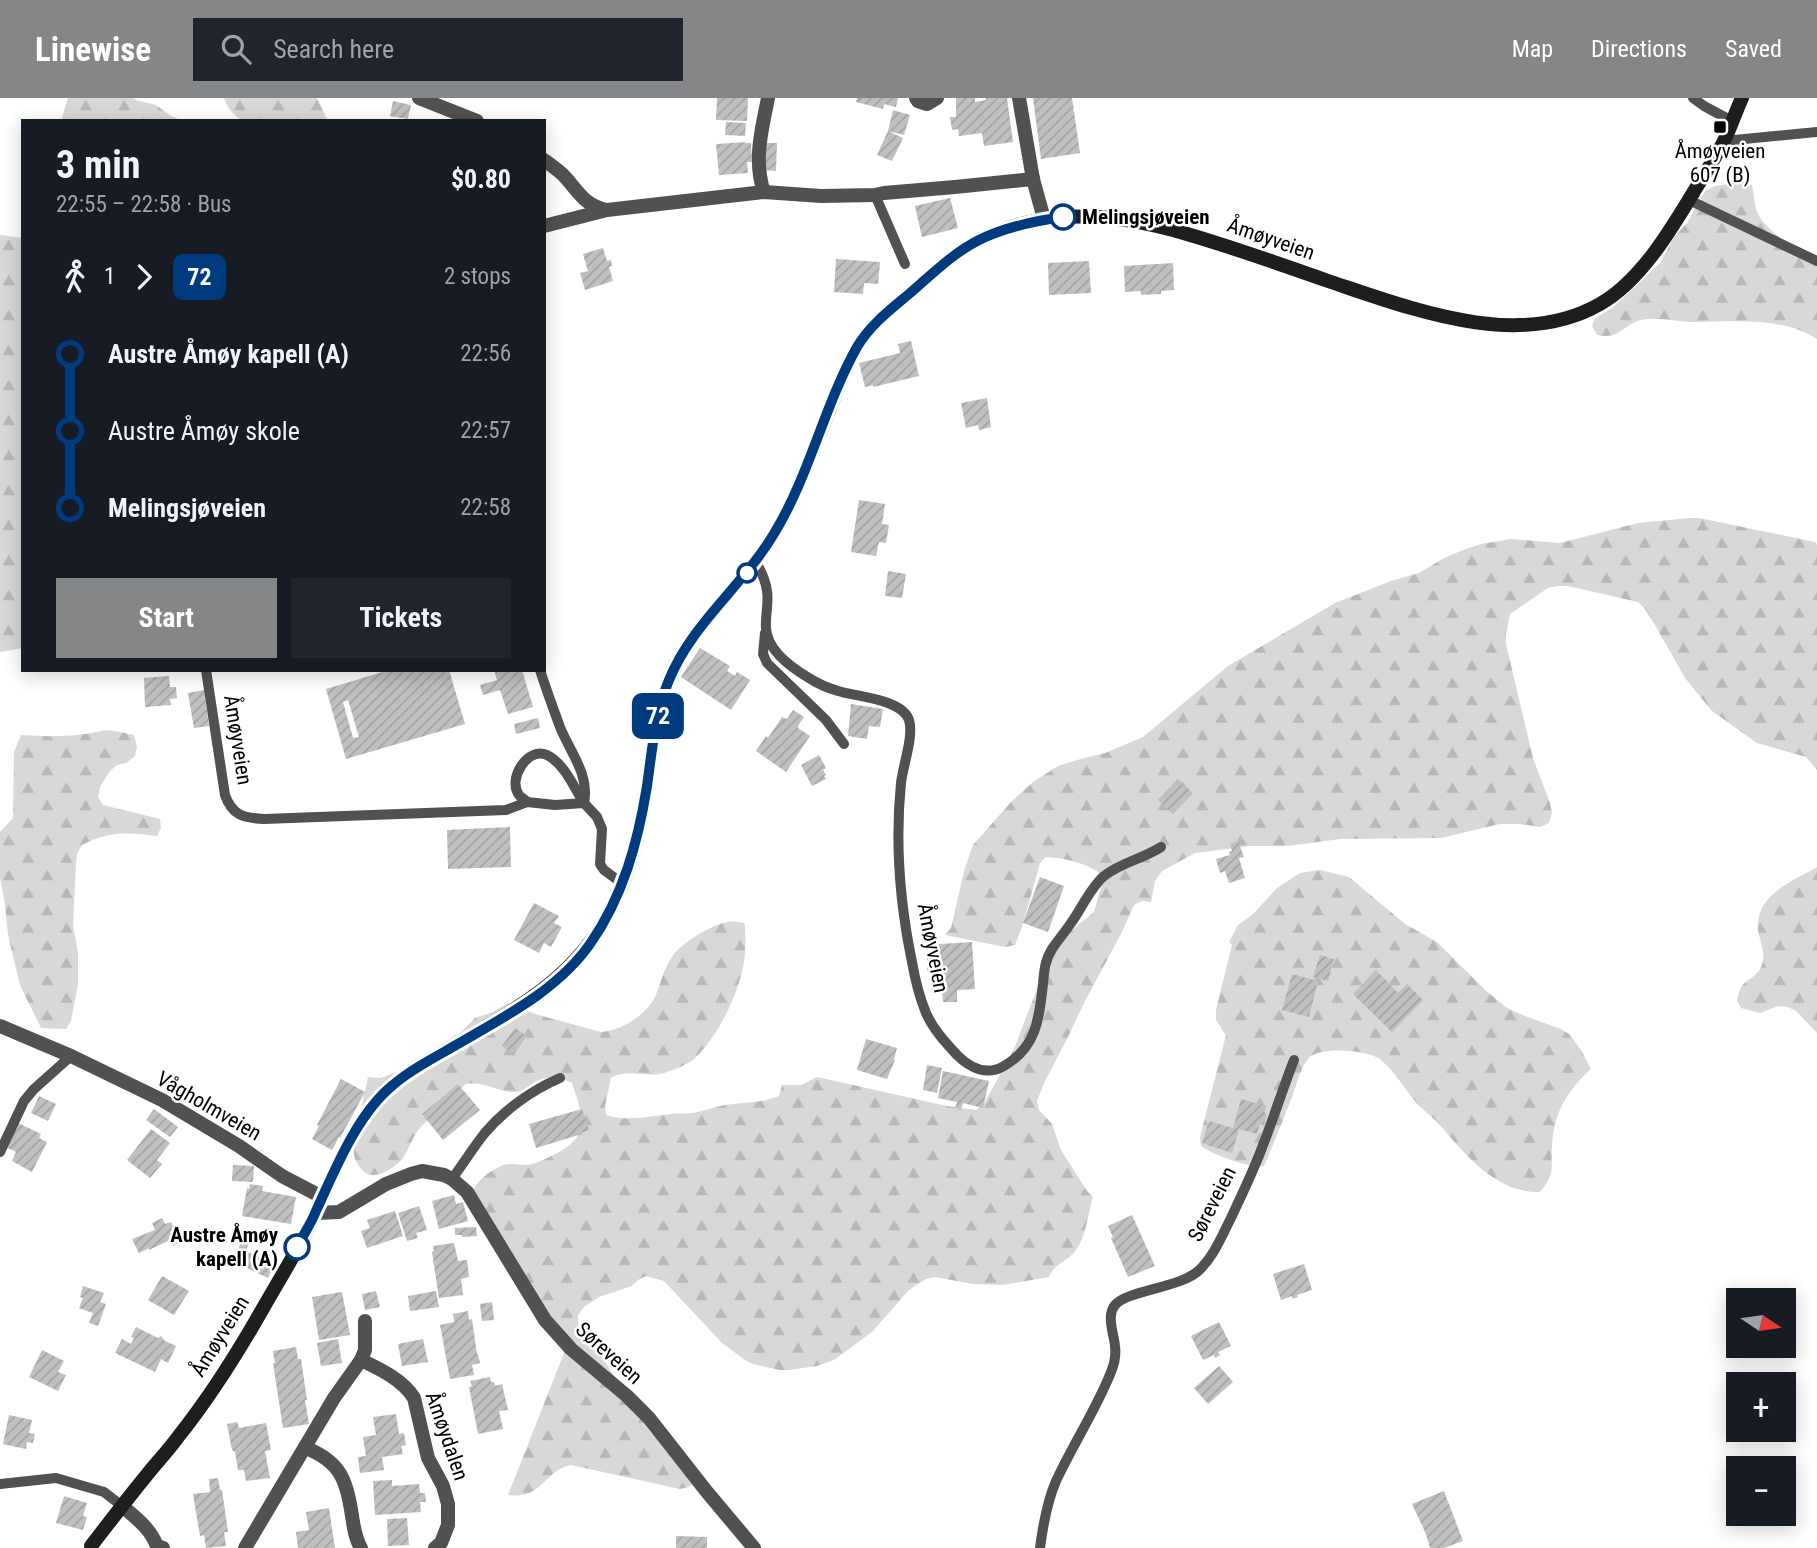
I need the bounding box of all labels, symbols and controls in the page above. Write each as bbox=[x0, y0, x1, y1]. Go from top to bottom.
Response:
search box bbox=[193, 18, 683, 81]
text: Linewise bbox=[35, 30, 151, 69]
icon: search bbox=[217, 30, 255, 68]
text: Search here bbox=[273, 34, 394, 64]
text: Map bbox=[1512, 35, 1553, 63]
text: Directions bbox=[1591, 35, 1687, 63]
text: Saved bbox=[1725, 35, 1782, 63]
marker: Åmøyveien 607 (B) bbox=[1712, 119, 1728, 135]
place label: Åmøyveien 607 (B) bbox=[1675, 139, 1765, 187]
text: 3 min bbox=[56, 143, 140, 187]
text: $0.80 bbox=[451, 164, 511, 194]
text: 22:55 – 22:58 · Bus bbox=[56, 191, 232, 218]
marker: Melingsjøveien bbox=[1050, 204, 1076, 230]
place label: Melingsjøveien bbox=[1082, 205, 1210, 229]
street label: Åmøyveien bbox=[1224, 213, 1318, 265]
icon: walk bbox=[56, 258, 94, 296]
icon: forward bbox=[125, 258, 163, 296]
text: 1 bbox=[104, 263, 115, 290]
text: 72 bbox=[187, 263, 212, 291]
text: 2 stops bbox=[444, 263, 511, 290]
text: Austre Åmøy kapell (A) bbox=[108, 339, 349, 369]
text: 22:56 bbox=[460, 340, 511, 367]
text: Austre Åmøy skole bbox=[108, 416, 300, 446]
text: 22:57 bbox=[460, 417, 511, 444]
text: Melingsjøveien bbox=[108, 493, 266, 523]
text: 22:58 bbox=[460, 494, 511, 521]
unlabelled marker bbox=[737, 563, 757, 583]
button: Start bbox=[56, 578, 277, 658]
button: Tickets bbox=[291, 578, 511, 658]
street label: Åmøyveien bbox=[219, 693, 257, 787]
line badge: 72 bbox=[626, 693, 690, 739]
text: 72 bbox=[646, 702, 670, 730]
street label: Åmøyveien bbox=[913, 901, 953, 995]
street label: Vågholmveien bbox=[153, 1066, 265, 1146]
street label: Søreveien bbox=[1183, 1163, 1241, 1245]
place label: Austre Åmøy kapell (A) bbox=[170, 1223, 279, 1271]
marker: Austre Åmøy kapell (A) bbox=[284, 1234, 310, 1260]
north arrow bbox=[1726, 1288, 1796, 1358]
map controls bbox=[1726, 1288, 1796, 1526]
street label: Åmøyveien bbox=[186, 1291, 254, 1381]
street label: Søreveien bbox=[571, 1317, 647, 1389]
button: + bbox=[1726, 1372, 1796, 1442]
street label: Åmøydalen bbox=[421, 1388, 473, 1484]
button: − bbox=[1726, 1456, 1796, 1526]

